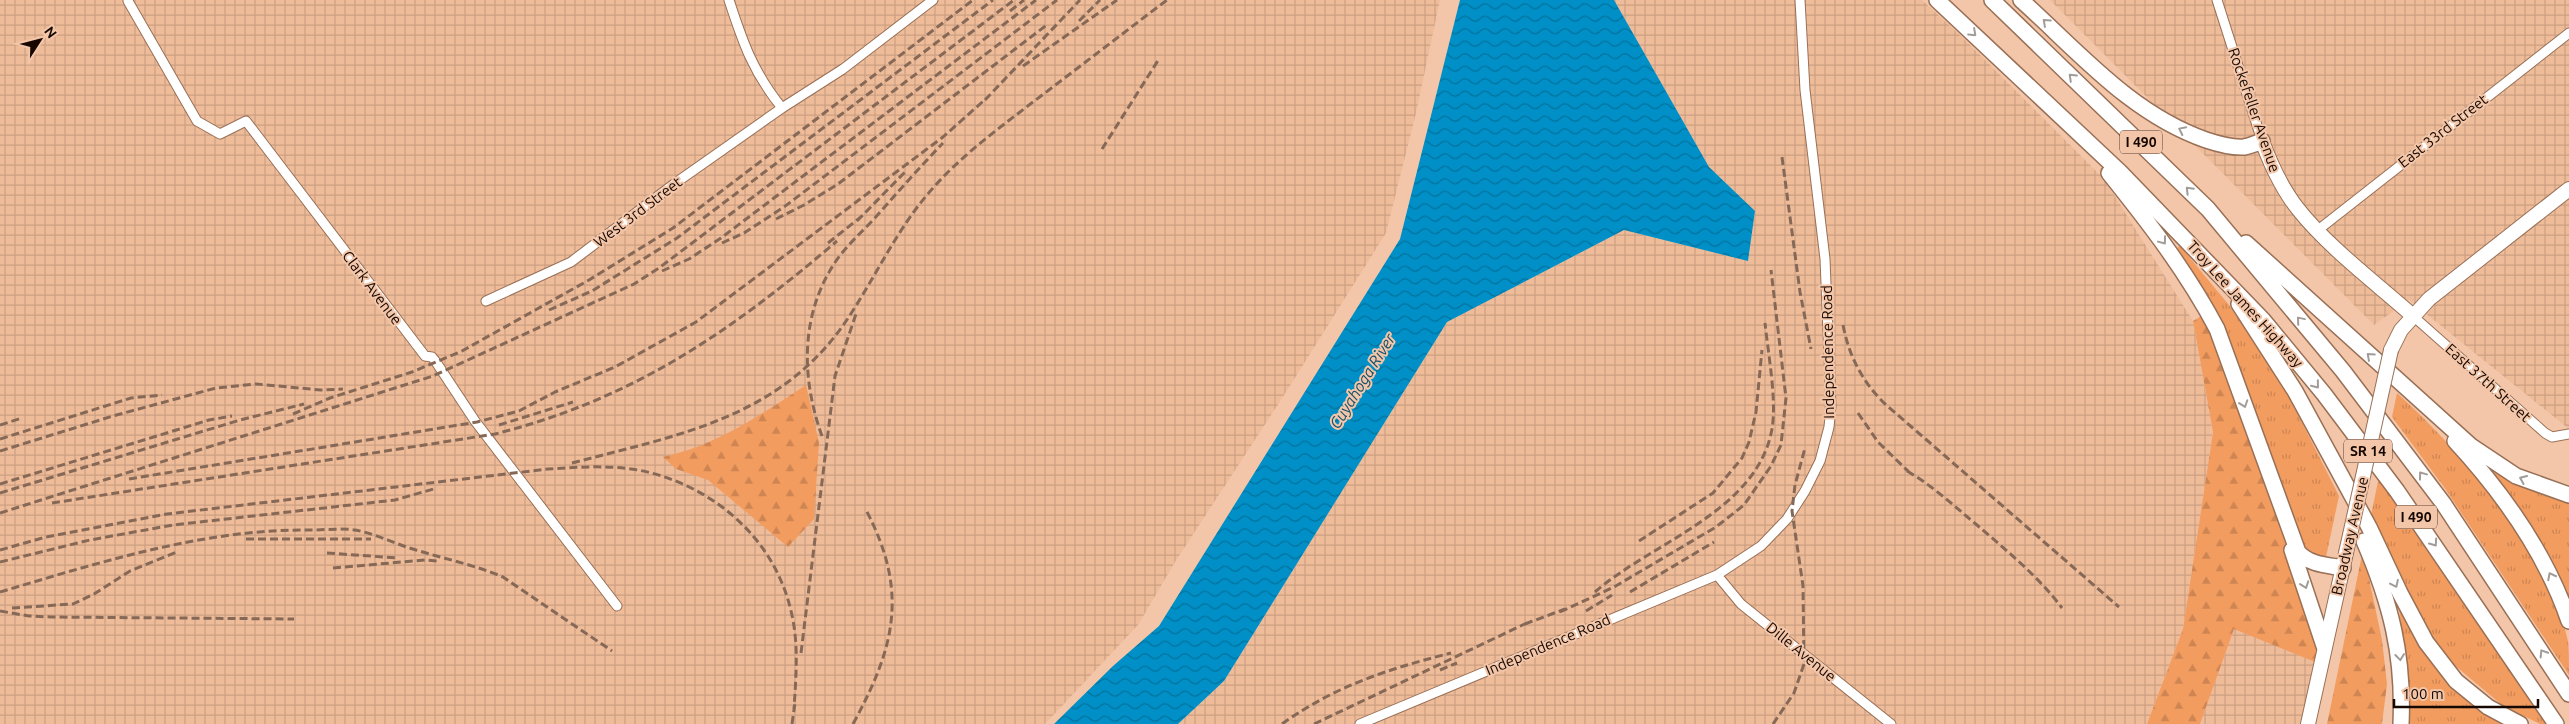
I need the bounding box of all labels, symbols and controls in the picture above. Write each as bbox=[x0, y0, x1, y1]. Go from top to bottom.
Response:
north arrow bbox=[15, 15, 65, 65]
one-way arrow bbox=[2042, 19, 2051, 28]
text: N bbox=[41, 23, 60, 41]
one-way arrow bbox=[1967, 27, 1976, 36]
street label: Rockefeller Avenue bbox=[2225, 45, 2284, 174]
one-way arrow bbox=[2069, 74, 2078, 83]
street label: East 33rd Street bbox=[2395, 90, 2491, 171]
one-way arrow bbox=[2178, 126, 2187, 136]
road number: I 490 bbox=[2120, 130, 2162, 154]
street label: West 3rd Street bbox=[590, 173, 685, 250]
one-way arrow bbox=[2186, 187, 2195, 196]
one-way arrow bbox=[2157, 235, 2166, 245]
street label: Troy Lee James Highway bbox=[2184, 237, 2307, 371]
street label: Clark Avenue bbox=[339, 247, 406, 328]
street label: Independence Road bbox=[1818, 285, 1837, 419]
one-way arrow bbox=[2297, 317, 2306, 326]
water label: Cuyahoga River bbox=[1326, 329, 1399, 432]
street label: East 37th Street bbox=[2442, 340, 2534, 425]
one-way arrow bbox=[2366, 353, 2375, 362]
one-way arrow bbox=[2311, 379, 2319, 388]
one-way arrow bbox=[2238, 400, 2248, 408]
road number: SR 14 bbox=[2344, 440, 2392, 462]
one-way arrow bbox=[2419, 471, 2428, 481]
street label: Broadway Avenue bbox=[2328, 475, 2371, 597]
one-way arrow bbox=[2519, 475, 2528, 486]
road number: I 490 bbox=[2395, 506, 2437, 528]
one-way arrow bbox=[2428, 537, 2437, 547]
one-way arrow bbox=[2546, 572, 2557, 581]
one-way arrow bbox=[2389, 579, 2400, 588]
one-way arrow bbox=[2299, 580, 2309, 588]
street label: Independence Road bbox=[1483, 611, 1613, 679]
street label: Dille Avenue bbox=[1763, 618, 1839, 685]
one-way arrow bbox=[2539, 649, 2549, 658]
one-way arrow bbox=[2394, 653, 2404, 662]
scale bar bbox=[2394, 676, 2538, 708]
text: 100 m bbox=[2402, 685, 2444, 702]

